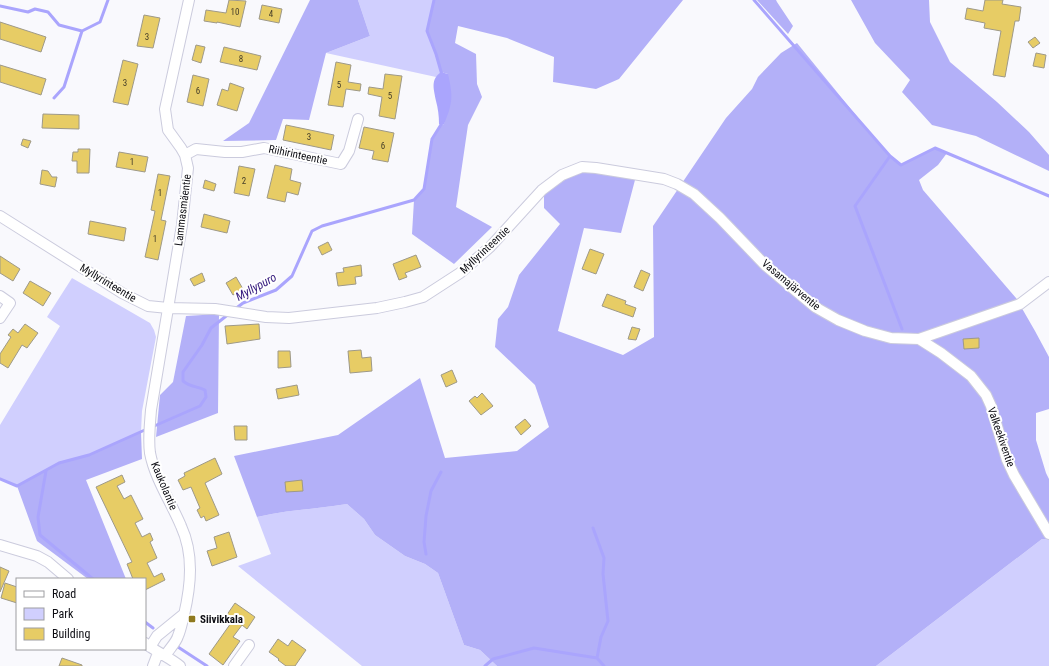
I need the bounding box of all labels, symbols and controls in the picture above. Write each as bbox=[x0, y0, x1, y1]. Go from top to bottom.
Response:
house number: 10 bbox=[231, 7, 239, 17]
house number: 4 bbox=[269, 9, 274, 19]
house number: 3 bbox=[145, 32, 149, 42]
house number: 8 bbox=[239, 54, 243, 64]
house number: 3 bbox=[123, 78, 127, 88]
house number: 5 bbox=[337, 80, 342, 90]
house number: 6 bbox=[196, 86, 200, 96]
house number: 5 bbox=[388, 91, 393, 101]
house number: 3 bbox=[307, 132, 311, 142]
house number: 6 bbox=[381, 141, 385, 151]
street label: Riihirinteentie bbox=[267, 142, 329, 168]
house number: 1 bbox=[130, 157, 134, 167]
street label: Lammasmäentie bbox=[172, 173, 194, 247]
house number: 2 bbox=[242, 176, 247, 186]
house number: 1 bbox=[158, 188, 162, 198]
street label: Myllyrinteentie bbox=[457, 224, 513, 276]
house number: 1 bbox=[153, 234, 157, 244]
street label: Vasamajärventie bbox=[759, 257, 823, 313]
street label: Myllyrinteentie bbox=[77, 261, 139, 305]
water label: Myllypuro bbox=[233, 270, 279, 304]
street label: Valkeekiventie bbox=[985, 405, 1017, 469]
street label: Kaukolantie bbox=[148, 460, 180, 512]
legend bbox=[16, 578, 146, 650]
text: Road bbox=[52, 587, 76, 601]
text: Park bbox=[52, 607, 74, 621]
place label: Siivikkala bbox=[200, 613, 243, 626]
marker: Siivikkala bbox=[187, 614, 197, 624]
text: Building bbox=[52, 627, 90, 641]

